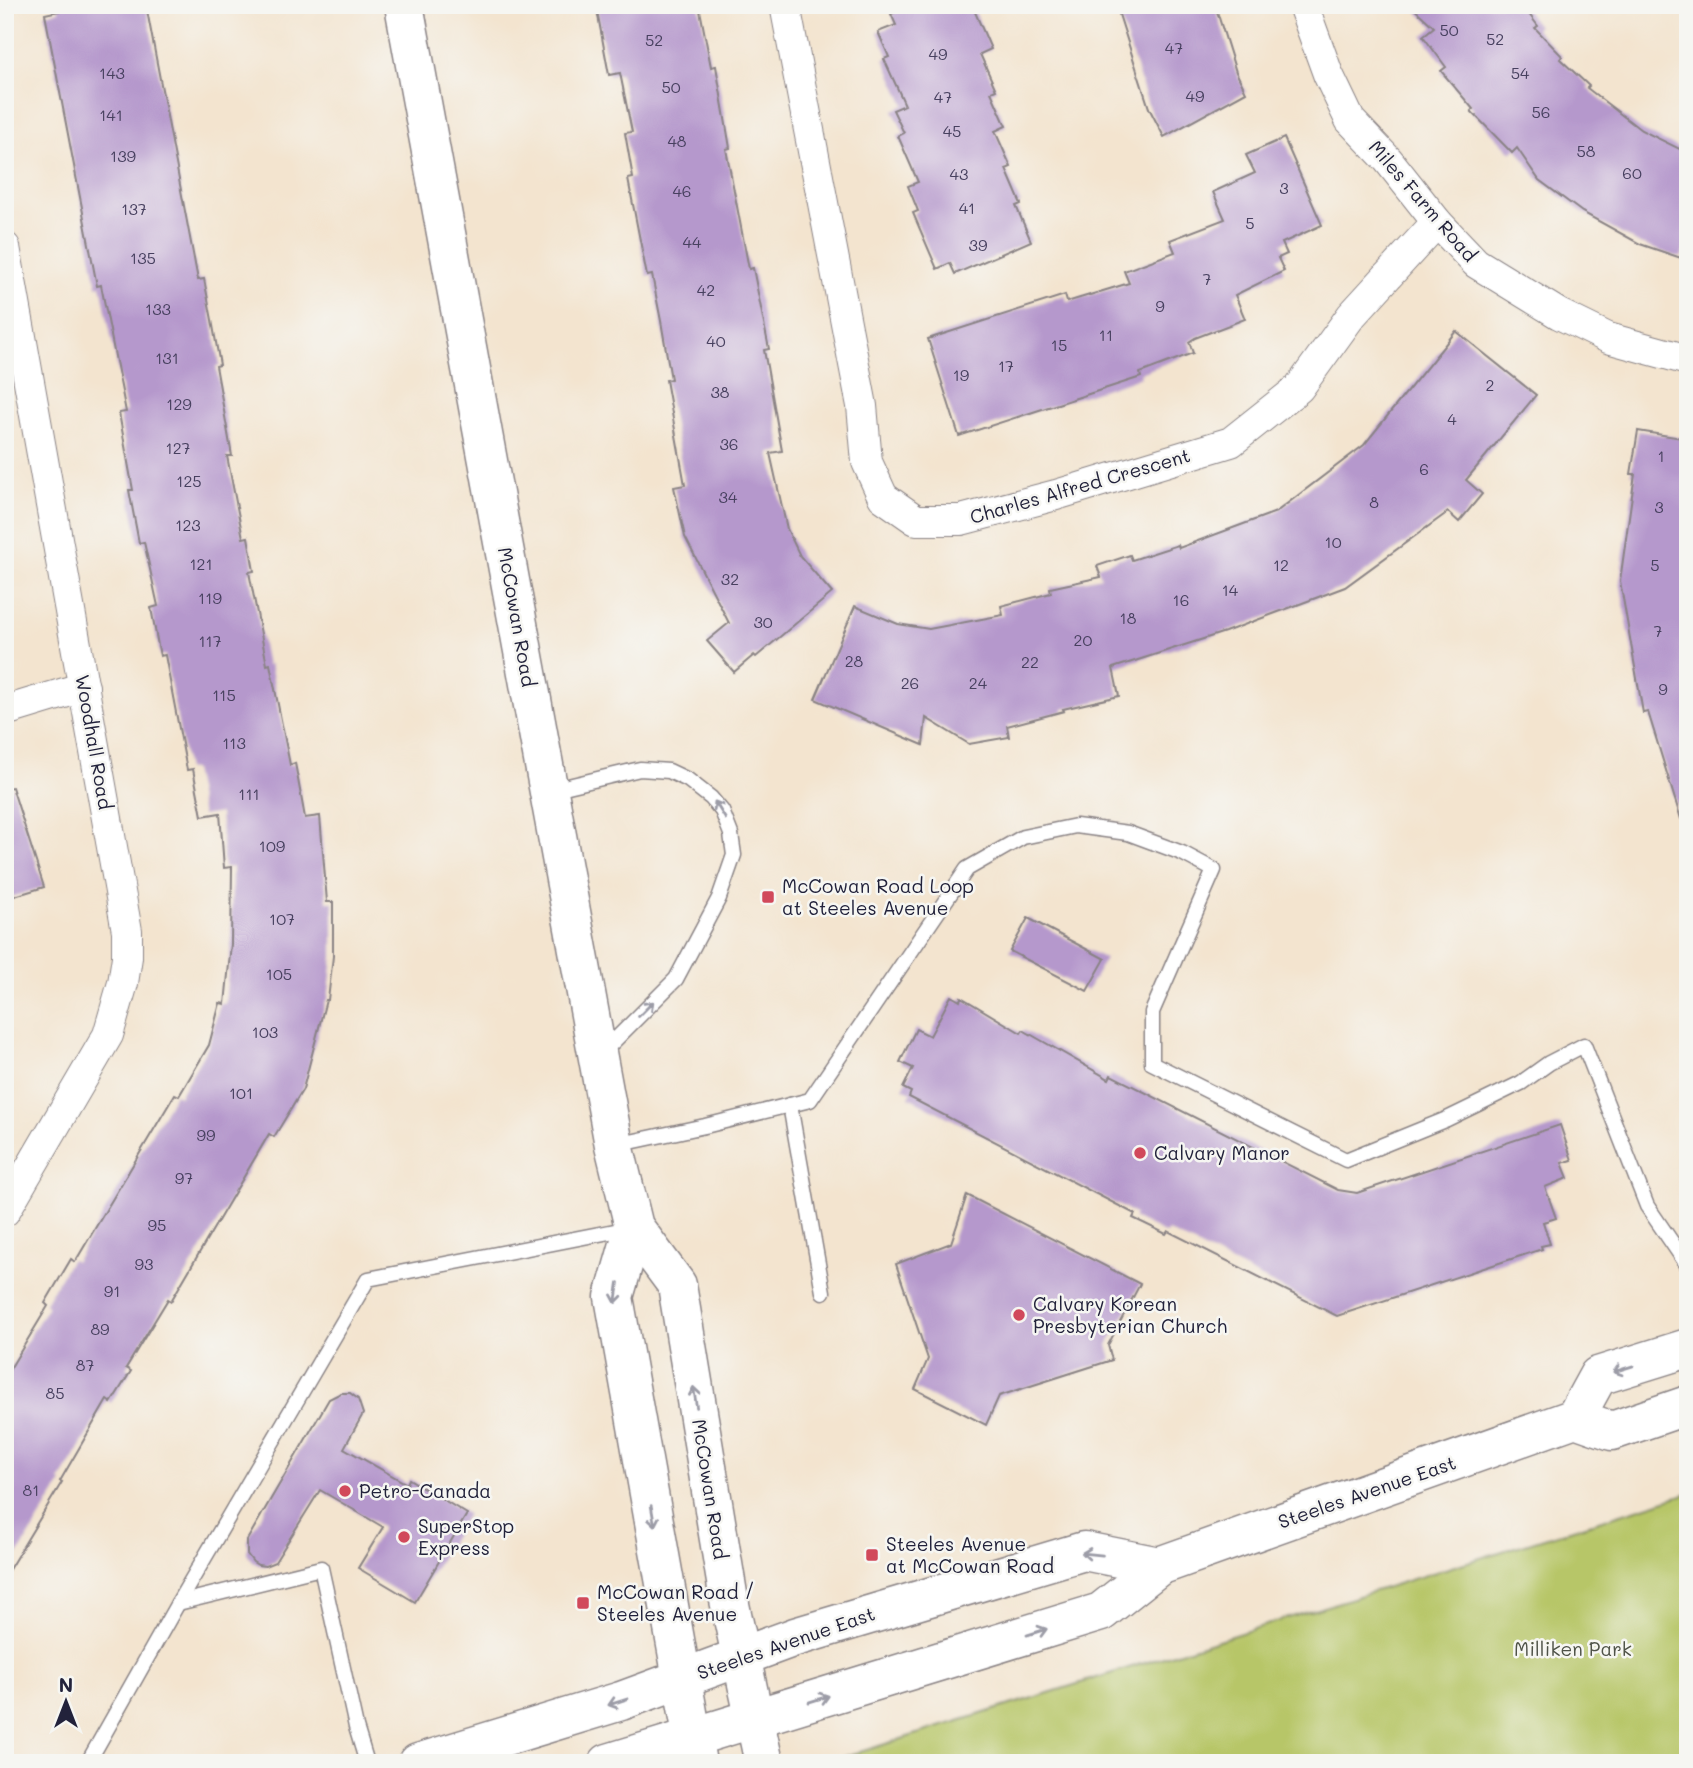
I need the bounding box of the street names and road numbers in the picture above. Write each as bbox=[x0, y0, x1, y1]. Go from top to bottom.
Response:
street label: Miles Farm Road bbox=[1364, 135, 1483, 267]
street label: Charles Alfred Crescent bbox=[967, 442, 1193, 529]
street label: McCowan Road bbox=[493, 545, 542, 689]
street label: Woodhall Road bbox=[70, 672, 119, 811]
street label: McCowan Road bbox=[687, 1417, 734, 1561]
street label: Steeles Avenue East bbox=[1275, 1449, 1459, 1534]
street label: Steeles Avenue East bbox=[694, 1600, 878, 1685]

